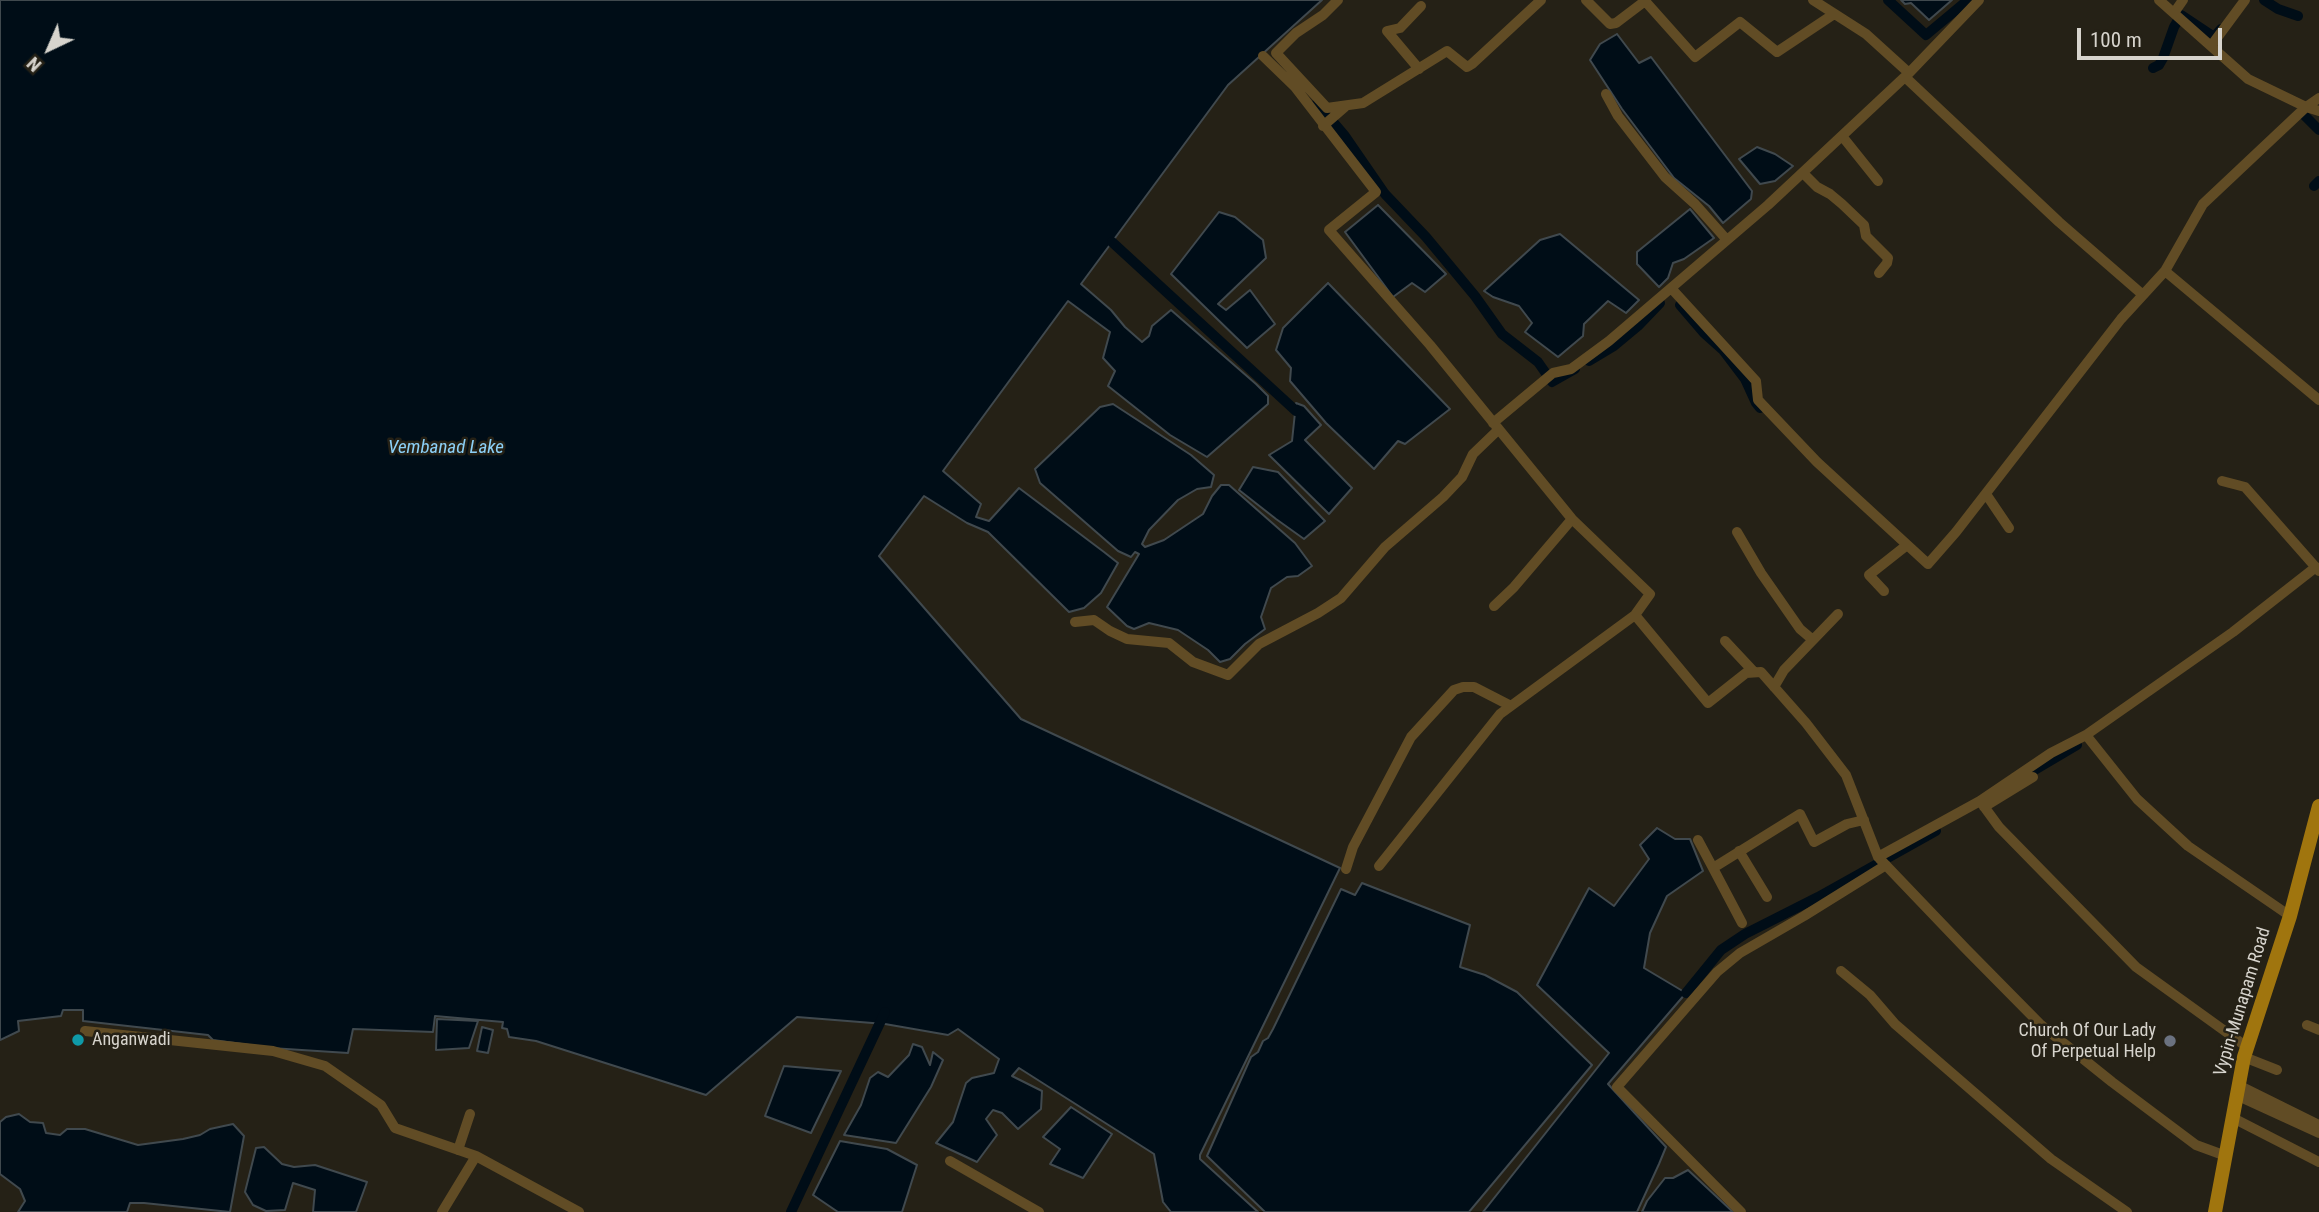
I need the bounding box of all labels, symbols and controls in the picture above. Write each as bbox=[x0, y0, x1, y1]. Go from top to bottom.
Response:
north arrow bbox=[14, 14, 84, 84]
scale bar bbox=[2081, 14, 2226, 58]
text: 100 m bbox=[2090, 28, 2142, 52]
text: N bbox=[22, 52, 46, 77]
water label: Vembanad Lake bbox=[388, 437, 504, 459]
street label: Vypin-Munapam Road bbox=[2210, 925, 2276, 1079]
place label: Church Of Our Lady Of Perpetual Help bbox=[2019, 1020, 2156, 1062]
place label: Anganwadi bbox=[92, 1029, 171, 1051]
marker: Anganwadi bbox=[70, 1032, 86, 1048]
marker: Church Of Our Lady Of Perpetual Help bbox=[2162, 1033, 2178, 1049]

